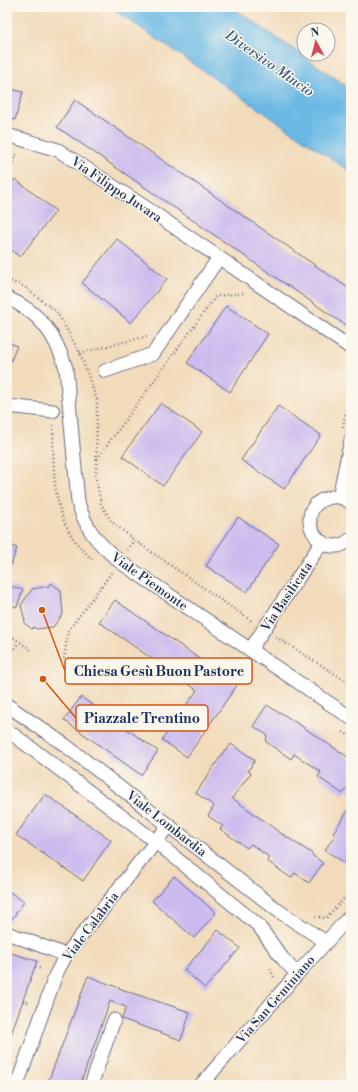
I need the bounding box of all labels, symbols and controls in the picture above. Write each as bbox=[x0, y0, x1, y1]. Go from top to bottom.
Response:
north arrow bbox=[296, 22, 336, 62]
water label: Diversivo Mincio bbox=[221, 26, 317, 101]
text: N bbox=[310, 26, 320, 41]
street label: Via Filippo Juvara bbox=[67, 153, 165, 226]
street label: Viale Piemonte bbox=[107, 549, 191, 614]
street label: Via Basilicata bbox=[257, 558, 316, 635]
callout: Chiesa Gesù Buon Pastore bbox=[65, 658, 252, 684]
text: Chiesa Gesù Buon Pastore bbox=[74, 663, 245, 681]
callout: Piazzale Trentino bbox=[76, 705, 208, 731]
text: Piazzale Trentino bbox=[84, 710, 200, 728]
street label: Viale Lombardia bbox=[122, 787, 210, 860]
street label: Viale Calabria bbox=[59, 888, 122, 965]
street label: Via San Geminiano bbox=[232, 952, 319, 1048]

